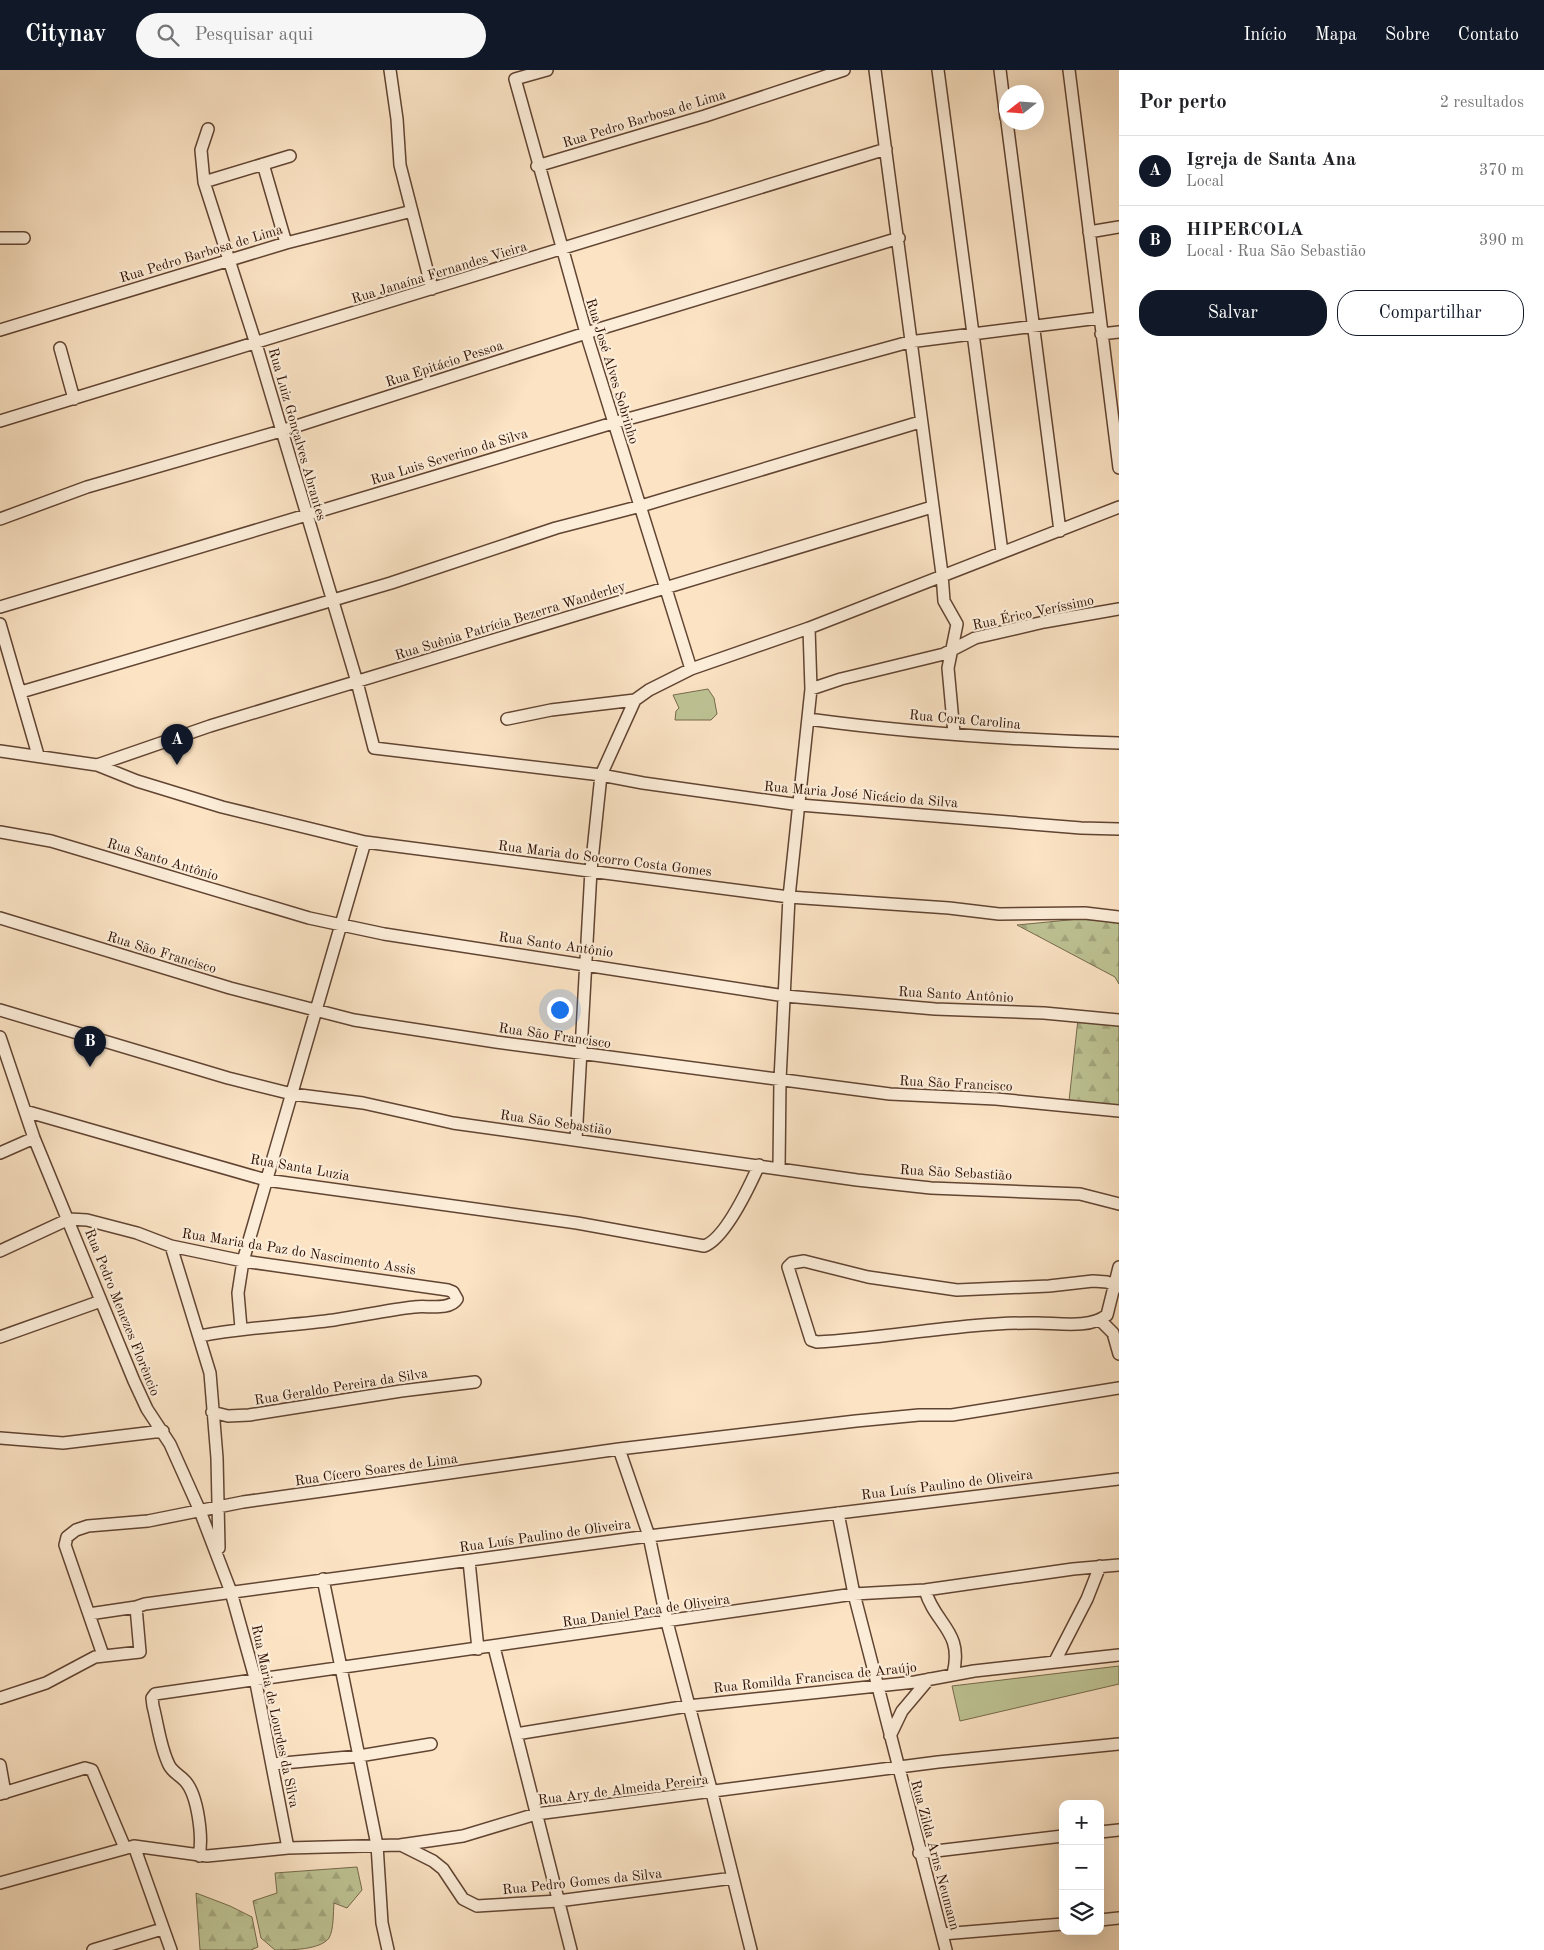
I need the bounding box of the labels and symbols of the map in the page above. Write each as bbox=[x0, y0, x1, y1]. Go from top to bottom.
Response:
north arrow bbox=[999, 85, 1044, 130]
street label: Rua Pedro Barbosa de Lima bbox=[561, 87, 728, 150]
street label: Rua Pedro Barbosa de Lima bbox=[118, 222, 285, 285]
street label: Rua Janaína Fernandes Vieira bbox=[350, 240, 529, 306]
street label: Rua José Alves Sobrinho bbox=[583, 297, 641, 446]
street label: Rua Epitácio Pessoa bbox=[384, 338, 505, 390]
street label: Rua Luiz Gonçalves Abrantes bbox=[266, 346, 328, 522]
street label: Rua Luis Severino da Silva bbox=[369, 426, 530, 488]
street label: Rua Suênia Patrícia Bezerra Wanderley bbox=[393, 579, 628, 663]
street label: Rua Érico Veríssimo bbox=[971, 590, 1095, 633]
street label: Rua Cora Carolina bbox=[908, 708, 1022, 732]
pin: A bbox=[161, 724, 193, 765]
street label: Rua Maria José Nicácio da Silva bbox=[763, 780, 959, 810]
street label: Rua Santo Antônio bbox=[105, 836, 220, 884]
street label: Rua Maria do Socorro Costa Gomes bbox=[497, 839, 713, 879]
street label: Rua São Francisco bbox=[105, 930, 218, 976]
street label: Rua Santo Antônio bbox=[498, 930, 614, 960]
street label: Rua Santo Antônio bbox=[898, 985, 1014, 1005]
your location bbox=[547, 997, 573, 1023]
street label: Rua São Francisco bbox=[498, 1021, 612, 1051]
pin: B bbox=[74, 1026, 106, 1067]
street label: Rua São Francisco bbox=[899, 1074, 1013, 1094]
street label: Rua São Sebastião bbox=[499, 1108, 613, 1138]
street label: Rua Santa Luzia bbox=[249, 1152, 351, 1184]
street label: Rua São Sebastião bbox=[899, 1163, 1013, 1183]
street label: Rua Pedro Menezes Florêncio bbox=[82, 1227, 162, 1398]
street label: Rua Maria da Paz do Nascimento Assis bbox=[181, 1227, 417, 1277]
street label: Rua Geraldo Pereira da Silva bbox=[253, 1366, 429, 1408]
street label: Rua Cícero Soares de Lima bbox=[294, 1452, 458, 1488]
street label: Rua Luís Paulino de Oliveira bbox=[860, 1467, 1034, 1502]
street label: Rua Luís Paulino de Oliveira bbox=[459, 1517, 632, 1555]
street label: Rua Daniel Paca de Oliveira bbox=[561, 1592, 731, 1630]
street label: Rua Maria de Lourdes da Silva bbox=[249, 1624, 301, 1809]
street label: Rua Romilda Francisca de Araújo bbox=[713, 1660, 918, 1696]
street label: Rua Ary de Almeida Pereira bbox=[537, 1773, 709, 1807]
street label: Rua Zilda Arns Neumann bbox=[908, 1779, 962, 1932]
street label: Rua Pedro Gomes da Silva bbox=[502, 1867, 663, 1897]

